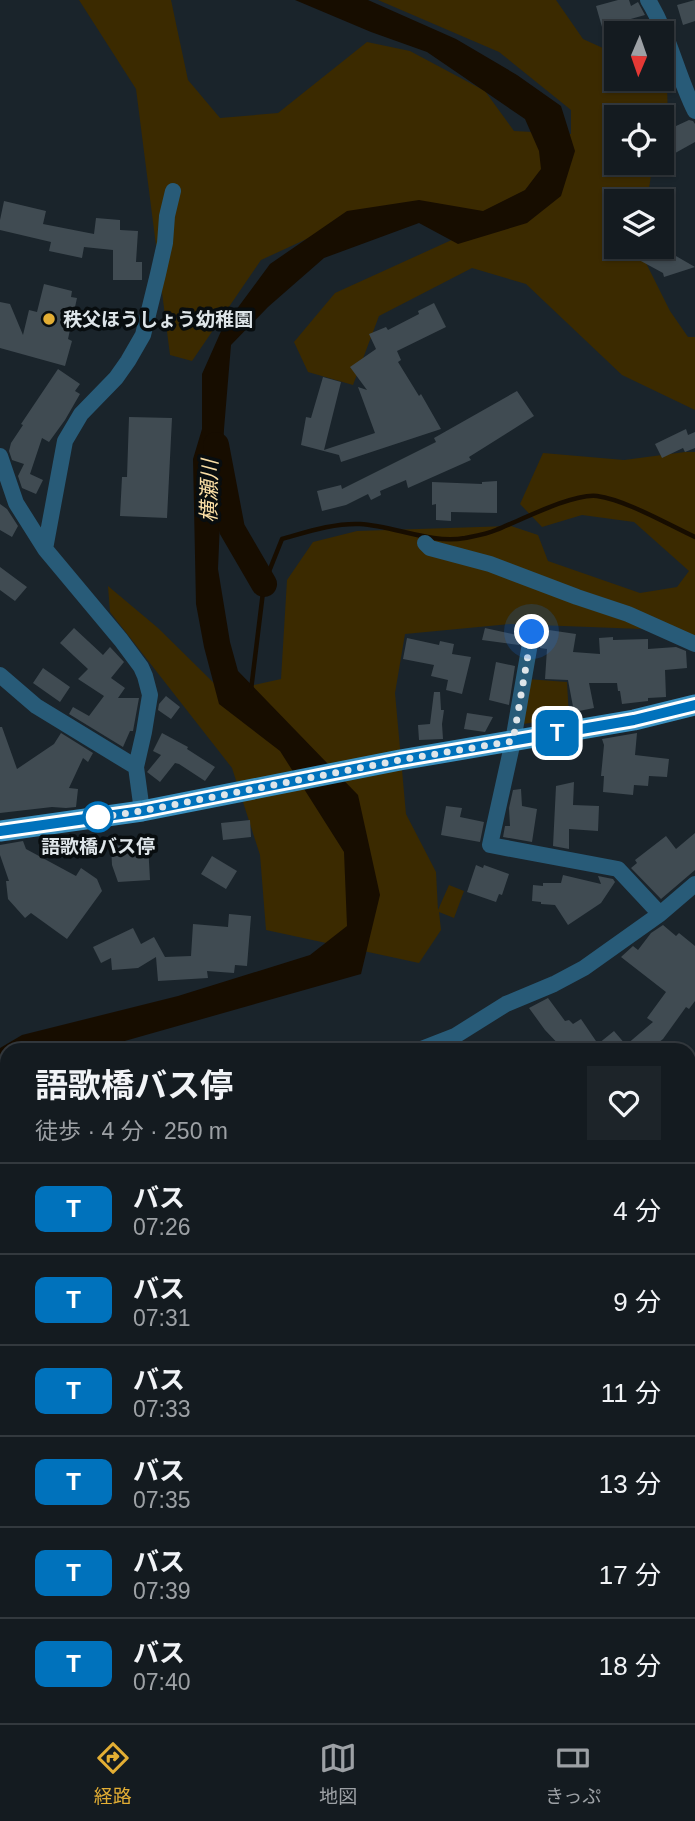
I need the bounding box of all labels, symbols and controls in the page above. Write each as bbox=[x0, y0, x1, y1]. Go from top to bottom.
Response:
north arrow bbox=[604, 21, 674, 91]
map controls bbox=[604, 21, 674, 259]
button: locate bbox=[604, 105, 674, 175]
button: layers bbox=[604, 189, 674, 259]
place label: 秩父ほうしょう幼稚園 bbox=[63, 309, 253, 330]
marker: 秩父ほうしょう幼稚園 bbox=[41, 311, 57, 327]
water label: 横瀬川 bbox=[197, 457, 221, 523]
your location bbox=[514, 614, 549, 649]
line badge: T bbox=[534, 710, 580, 756]
text: T bbox=[550, 719, 564, 746]
marker: 語歌橋バス停 bbox=[83, 802, 113, 832]
place label: 語歌橋バス停 bbox=[41, 836, 155, 857]
button: heart bbox=[587, 1066, 661, 1140]
text: 語歌橋バス停 bbox=[35, 1067, 233, 1104]
text: 徒歩 · 4 分 · 250 m bbox=[35, 1118, 228, 1144]
text: バス bbox=[133, 1183, 185, 1213]
text: T bbox=[66, 1195, 81, 1222]
text: 4 分 bbox=[613, 1196, 661, 1226]
text: 07:26 bbox=[133, 1214, 191, 1240]
text: バス bbox=[133, 1274, 185, 1304]
text: T bbox=[66, 1286, 81, 1313]
text: 9 分 bbox=[613, 1287, 661, 1317]
text: 07:31 bbox=[133, 1305, 191, 1331]
text: バス bbox=[133, 1365, 185, 1395]
text: T bbox=[66, 1377, 81, 1404]
text: 11 分 bbox=[601, 1378, 661, 1408]
text: 07:33 bbox=[133, 1396, 191, 1422]
text: バス bbox=[133, 1456, 185, 1486]
text: T bbox=[66, 1468, 81, 1495]
text: 13 分 bbox=[599, 1469, 661, 1499]
text: 07:35 bbox=[133, 1487, 191, 1513]
text: バス bbox=[133, 1547, 185, 1577]
text: T bbox=[66, 1559, 81, 1586]
text: 17 分 bbox=[599, 1560, 661, 1590]
text: 07:39 bbox=[133, 1578, 191, 1604]
text: バス bbox=[133, 1638, 185, 1668]
text: T bbox=[66, 1650, 81, 1677]
text: 18 分 bbox=[599, 1651, 661, 1681]
text: 07:40 bbox=[133, 1669, 191, 1695]
tab: 経路 bbox=[94, 1739, 132, 1808]
tab: 地図 bbox=[319, 1739, 357, 1808]
tab: きっぷ bbox=[545, 1739, 601, 1808]

